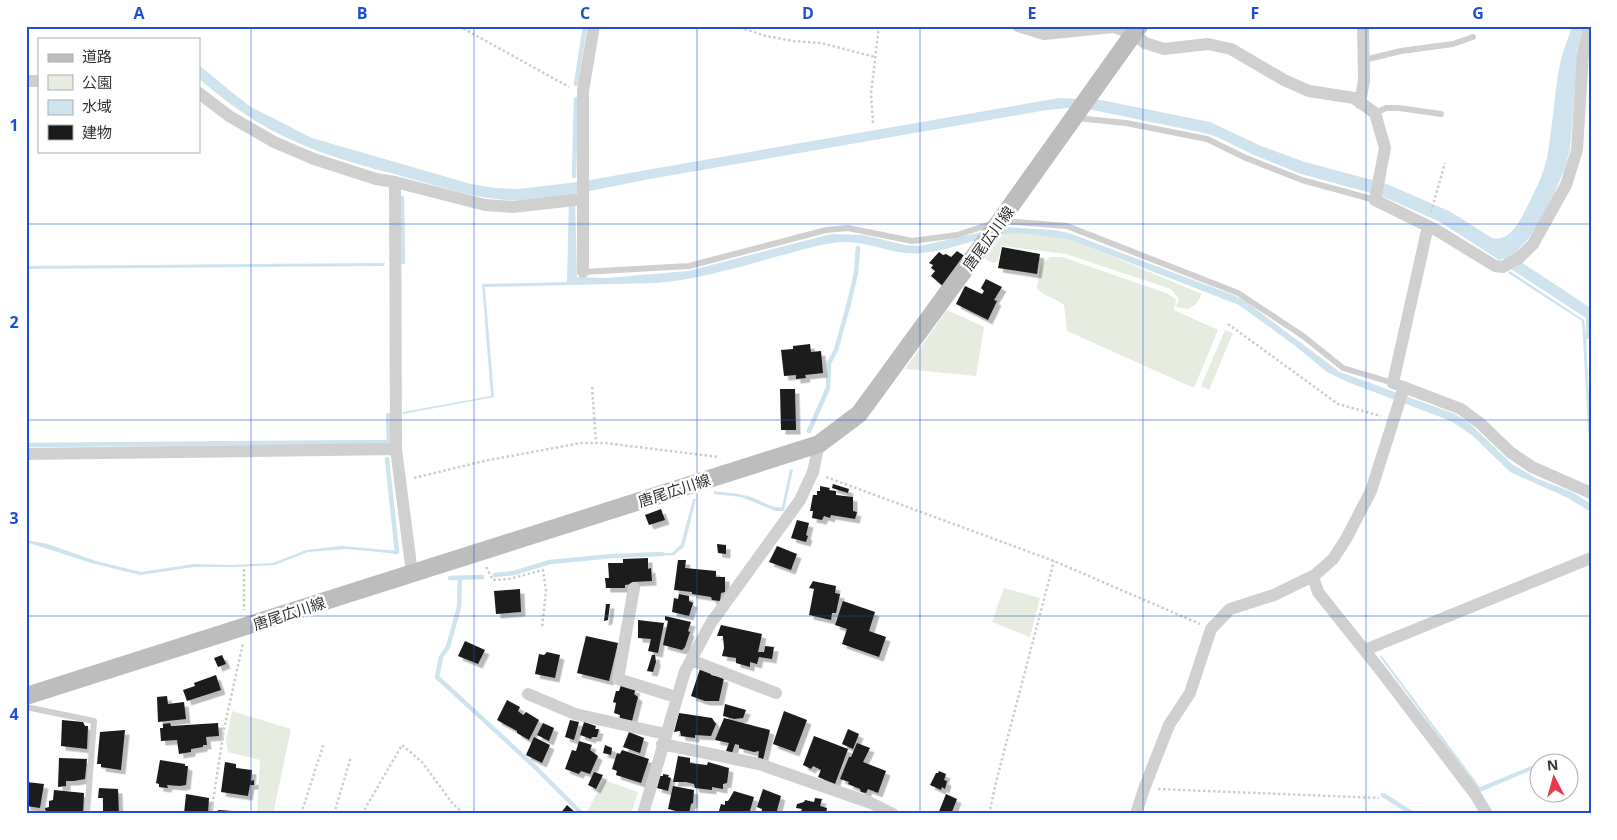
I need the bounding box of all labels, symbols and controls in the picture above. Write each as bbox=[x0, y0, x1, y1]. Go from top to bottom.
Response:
text: A bbox=[133, 2, 145, 24]
text: B bbox=[357, 2, 367, 24]
text: C bbox=[580, 2, 590, 24]
text: D bbox=[802, 2, 814, 24]
text: E bbox=[1028, 2, 1037, 24]
text: F bbox=[1251, 2, 1259, 24]
text: G bbox=[1472, 2, 1484, 24]
legend bbox=[38, 38, 200, 152]
text: 道路 bbox=[82, 46, 112, 66]
text: 公園 bbox=[82, 72, 112, 92]
text: 水域 bbox=[82, 96, 112, 116]
text: 1 bbox=[9, 114, 19, 136]
text: 建物 bbox=[82, 122, 112, 142]
street label: 唐尾広川線 bbox=[958, 202, 1018, 274]
text: 2 bbox=[9, 311, 19, 333]
street label: 唐尾広川線 bbox=[635, 469, 713, 511]
text: 3 bbox=[9, 507, 19, 529]
street label: 唐尾広川線 bbox=[250, 592, 328, 634]
text: 4 bbox=[9, 703, 19, 725]
north arrow bbox=[1530, 752, 1580, 802]
text: N bbox=[1546, 755, 1559, 775]

